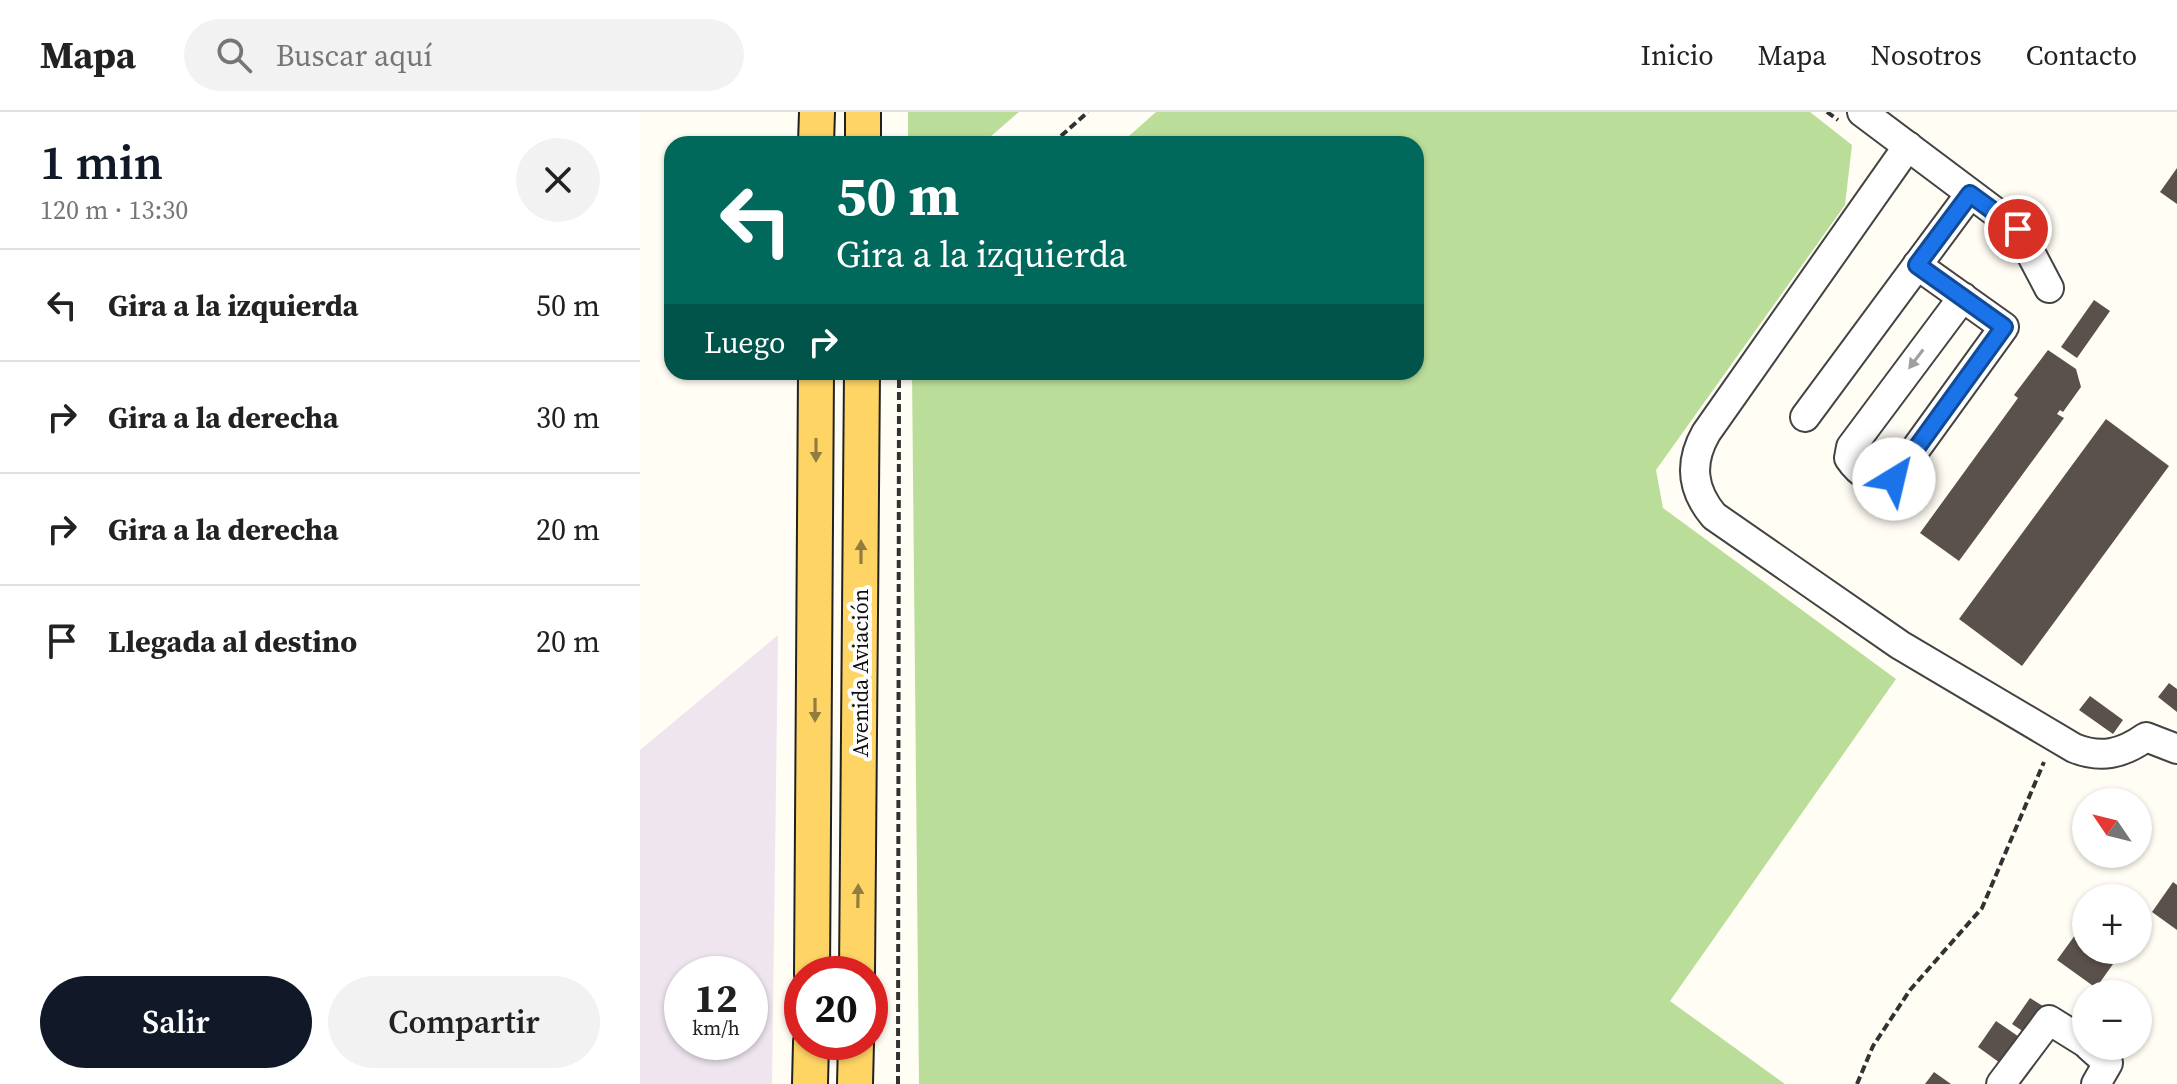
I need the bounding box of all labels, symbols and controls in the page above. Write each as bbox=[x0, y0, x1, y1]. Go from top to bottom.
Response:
search box bbox=[184, 19, 744, 91]
text: Mapa bbox=[40, 29, 136, 81]
icon: search bbox=[212, 33, 256, 77]
text: Buscar aquí bbox=[276, 35, 432, 76]
text: Inicio bbox=[1641, 36, 1714, 74]
text: Mapa bbox=[1758, 36, 1827, 74]
text: Nosotros bbox=[1871, 36, 1982, 74]
text: Contacto bbox=[2026, 36, 2137, 74]
text: 1 min bbox=[40, 129, 163, 195]
button: close bbox=[516, 138, 600, 222]
text: 50 m bbox=[836, 157, 959, 234]
icon: left bbox=[704, 168, 808, 272]
text: 120 m · 13:30 bbox=[40, 192, 188, 228]
pin bbox=[1984, 195, 2052, 263]
icon: arrive bbox=[1996, 207, 2040, 251]
text: Gira a la izquierda bbox=[836, 230, 1127, 279]
icon: left bbox=[40, 283, 84, 327]
text: Gira a la izquierda bbox=[108, 285, 358, 326]
text: 50 m bbox=[536, 285, 600, 326]
icon: right bbox=[801, 320, 845, 364]
text: Luego bbox=[704, 322, 785, 363]
one-way arrow bbox=[1909, 349, 1925, 370]
icon: right bbox=[40, 395, 84, 439]
text: Gira a la derecha bbox=[108, 397, 339, 438]
text: 30 m bbox=[536, 397, 600, 438]
position arrow bbox=[1852, 437, 1936, 521]
one-way arrow bbox=[810, 438, 822, 463]
icon: right bbox=[40, 507, 84, 551]
text: Gira a la derecha bbox=[108, 509, 339, 550]
text: 20 m bbox=[536, 509, 600, 550]
one-way arrow bbox=[855, 539, 867, 564]
street label: Avenida Aviación bbox=[845, 589, 875, 757]
icon: arrive bbox=[40, 619, 84, 663]
text: Llegada al destino bbox=[108, 621, 357, 662]
text: 20 m bbox=[536, 621, 600, 662]
one-way arrow bbox=[809, 698, 821, 723]
north arrow bbox=[2072, 788, 2152, 868]
map controls bbox=[2072, 788, 2152, 1060]
one-way arrow bbox=[852, 883, 864, 908]
button: + bbox=[2072, 884, 2152, 964]
speed limit sign: 20 bbox=[784, 956, 888, 1060]
text: 12 bbox=[694, 971, 738, 1025]
button: Salir bbox=[40, 976, 312, 1068]
button: Compartir bbox=[328, 976, 600, 1068]
button: − bbox=[2072, 980, 2152, 1060]
text: km/h bbox=[692, 1014, 740, 1042]

